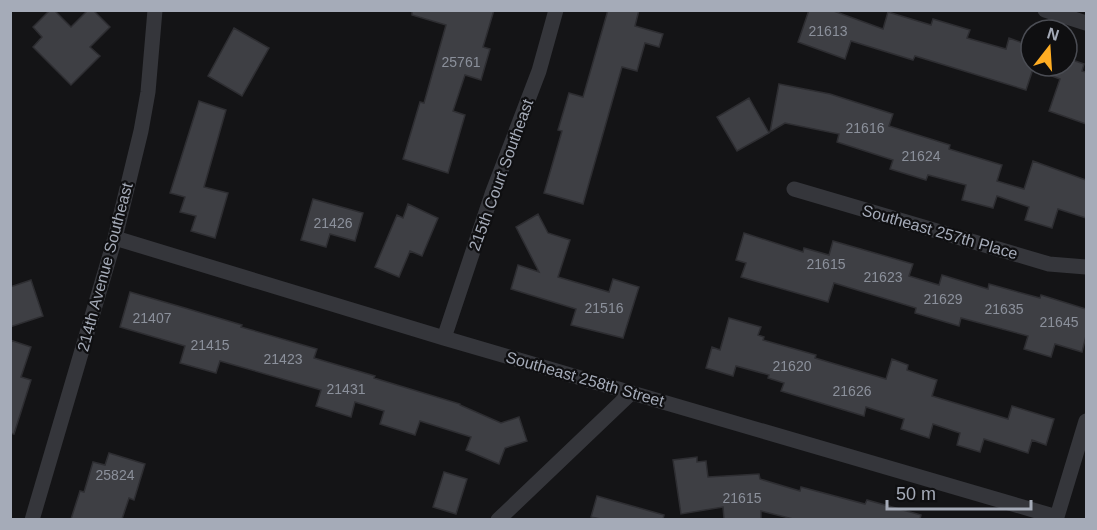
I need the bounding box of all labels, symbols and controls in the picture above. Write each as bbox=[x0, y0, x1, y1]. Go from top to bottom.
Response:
north arrow bbox=[1019, 18, 1079, 78]
house number: 21613 bbox=[809, 23, 848, 39]
text: N bbox=[1045, 24, 1061, 44]
house number: 25761 bbox=[442, 54, 481, 70]
street label: 215th Court Southeast bbox=[466, 96, 537, 253]
house number: 21616 bbox=[846, 120, 885, 136]
house number: 21624 bbox=[902, 148, 941, 164]
street label: 214th Avenue Southeast bbox=[74, 180, 136, 353]
street label: Southeast 257th Place bbox=[860, 202, 1020, 262]
house number: 21426 bbox=[314, 215, 353, 231]
house number: 21615 bbox=[807, 256, 846, 272]
house number: 21623 bbox=[864, 269, 903, 285]
house number: 21629 bbox=[924, 291, 963, 307]
house number: 21516 bbox=[585, 300, 624, 316]
house number: 21635 bbox=[985, 301, 1024, 317]
house number: 21407 bbox=[133, 310, 172, 326]
house number: 21645 bbox=[1040, 314, 1079, 330]
house number: 21415 bbox=[191, 337, 230, 353]
street label: Southeast 258th Street bbox=[504, 348, 667, 410]
house number: 21423 bbox=[264, 351, 303, 367]
house number: 21620 bbox=[773, 358, 812, 374]
house number: 21431 bbox=[327, 381, 366, 397]
house number: 21626 bbox=[833, 383, 872, 399]
house number: 25824 bbox=[96, 467, 135, 483]
scale bar bbox=[887, 473, 1031, 511]
text: 50 m bbox=[896, 484, 936, 504]
house number: 21615 bbox=[723, 490, 762, 506]

